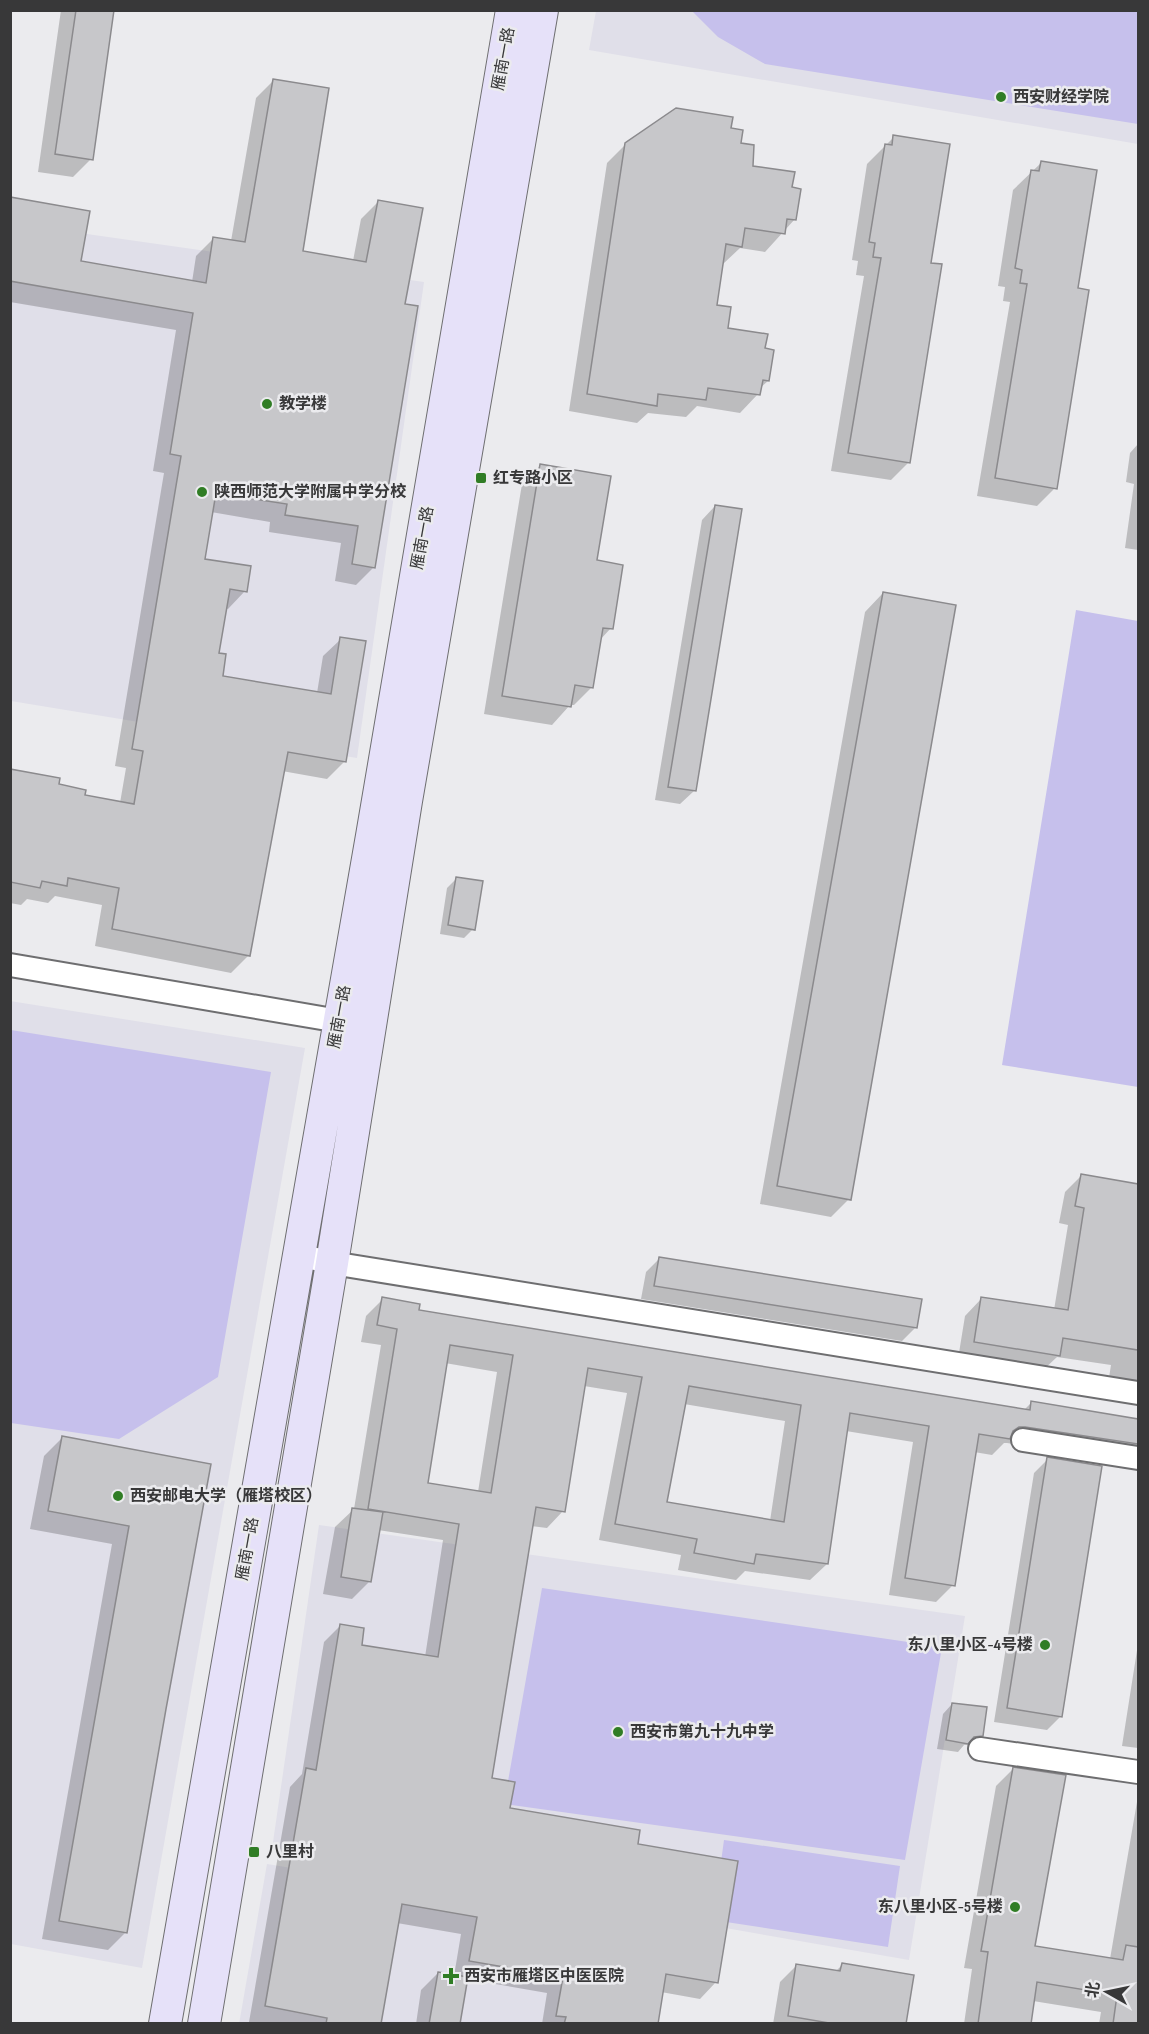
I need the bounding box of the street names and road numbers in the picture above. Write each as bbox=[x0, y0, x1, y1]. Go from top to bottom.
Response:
street label: 雁南一路 bbox=[489, 26, 519, 92]
street label: 雁南一路 bbox=[408, 505, 438, 571]
street label: 雁南一路 bbox=[325, 984, 355, 1050]
street label: 雁南一路 bbox=[233, 1516, 263, 1582]

